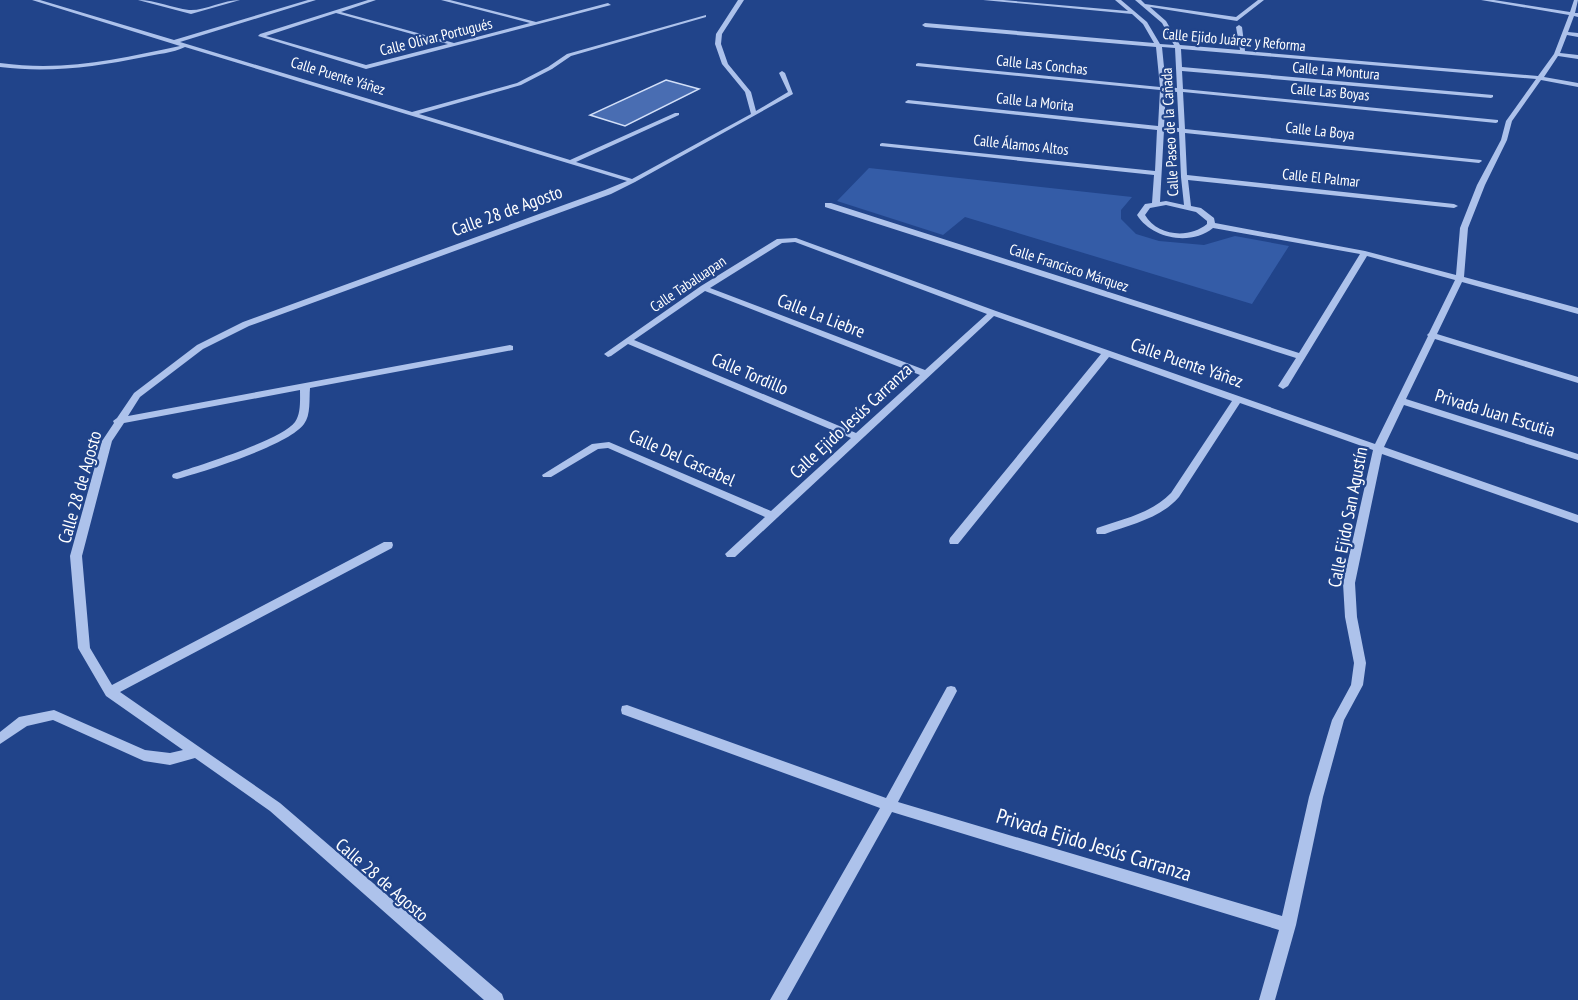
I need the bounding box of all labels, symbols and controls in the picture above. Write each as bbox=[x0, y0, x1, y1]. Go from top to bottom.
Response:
street label: Calle Olivar Portugués bbox=[378, 13, 494, 60]
street label: Calle Ejido Juárez y Reforma bbox=[1162, 24, 1307, 55]
street label: Calle Las Conchas bbox=[995, 50, 1089, 79]
street label: Calle Puente Yáñez bbox=[289, 52, 388, 99]
street label: Calle La Montura bbox=[1292, 57, 1381, 84]
street label: Calle Paseo de la Cañada bbox=[1157, 67, 1182, 197]
street label: Calle Las Boyas bbox=[1290, 79, 1370, 104]
street label: Calle La Morita bbox=[995, 88, 1075, 115]
street label: Calle La Boya bbox=[1285, 117, 1355, 144]
street label: Calle Álamos Altos bbox=[973, 130, 1070, 159]
street label: Calle El Palmar bbox=[1281, 164, 1362, 191]
street label: Calle 28 de Agosto bbox=[448, 180, 565, 241]
street label: Calle Francisco Márquez bbox=[1007, 239, 1131, 296]
street label: Calle Tabaluapan bbox=[646, 251, 729, 316]
street label: Calle La Liebre bbox=[774, 288, 868, 343]
street label: Calle Puente Yáñez bbox=[1128, 333, 1246, 392]
street label: Calle Tordillo bbox=[708, 347, 792, 400]
street label: Calle Ejido Jesús Carranza bbox=[785, 358, 917, 483]
street label: Privada Juan Escutia bbox=[1432, 383, 1558, 442]
street label: Calle Del Cascabel bbox=[625, 424, 740, 492]
street label: Calle 28 de Agosto bbox=[52, 428, 107, 546]
street label: Calle Ejido San Agustín bbox=[1323, 445, 1372, 589]
street label: Privada Ejido Jesús Carranza bbox=[993, 802, 1195, 887]
street label: Calle 28 de Agosto bbox=[331, 833, 434, 926]

